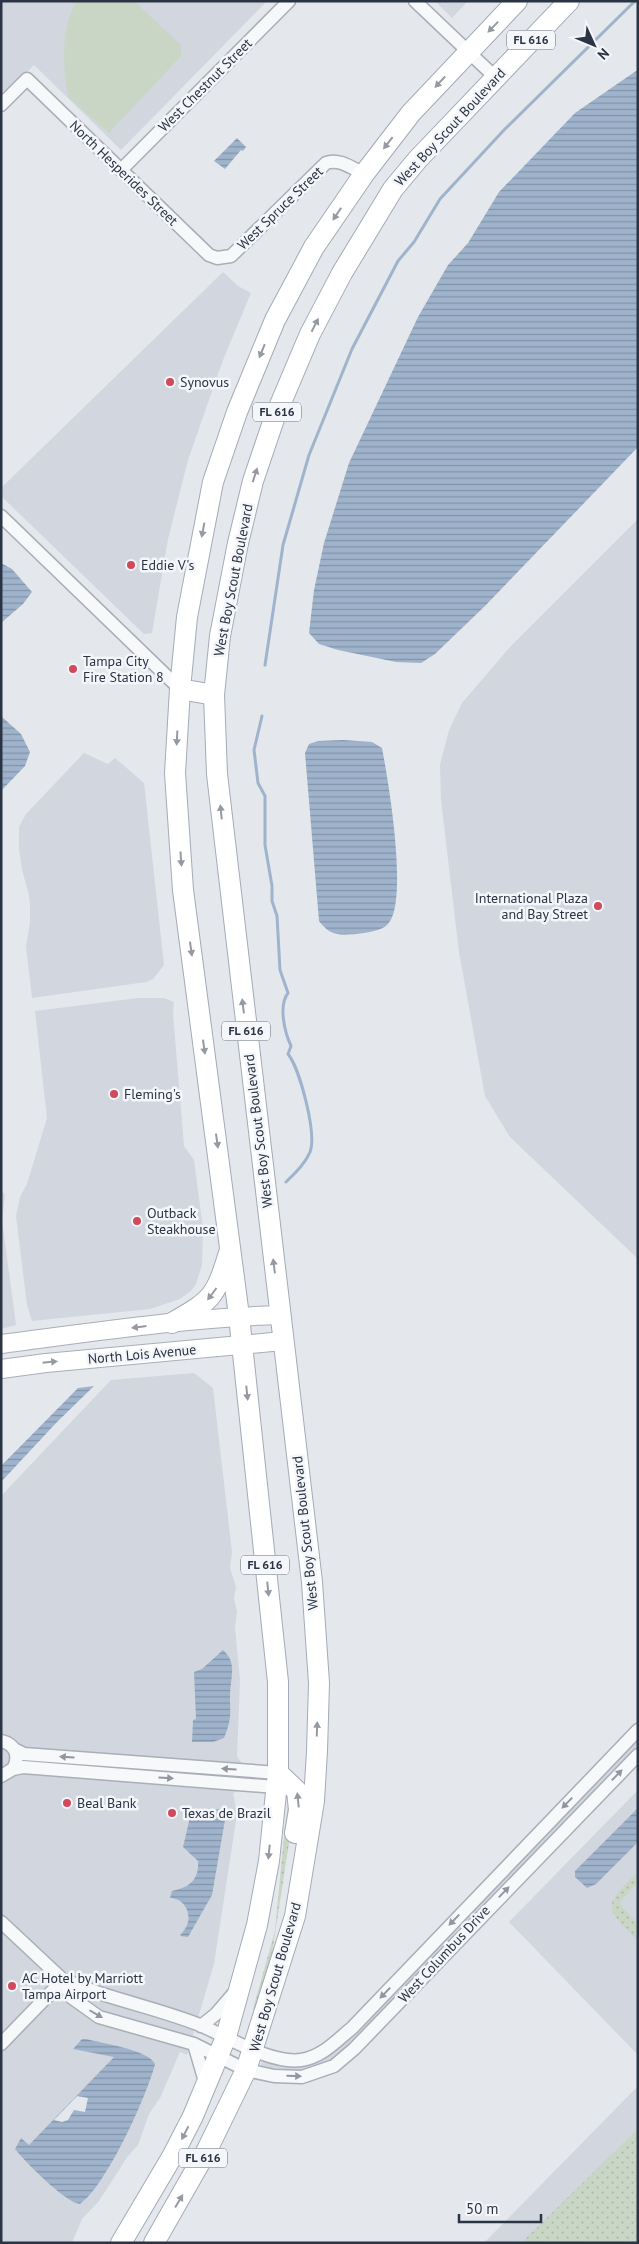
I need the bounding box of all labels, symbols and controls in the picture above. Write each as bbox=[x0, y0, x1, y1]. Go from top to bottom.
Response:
one-way arrow bbox=[487, 20, 499, 32]
north arrow bbox=[569, 20, 619, 70]
road number: FL 616 bbox=[507, 30, 555, 50]
street label: West Chestnut Street bbox=[154, 34, 256, 136]
text: N bbox=[594, 44, 613, 64]
street label: West Boy Scout Boulevard bbox=[391, 64, 509, 190]
one-way arrow bbox=[434, 76, 446, 88]
street label: North Hesperides Street bbox=[66, 117, 182, 230]
one-way arrow bbox=[382, 136, 393, 149]
street label: West Spruce Street bbox=[233, 162, 327, 254]
one-way arrow bbox=[332, 207, 341, 221]
one-way arrow bbox=[311, 317, 319, 332]
one-way arrow bbox=[258, 344, 266, 359]
place label: Synovus bbox=[180, 373, 229, 391]
marker: Synovus bbox=[164, 376, 176, 388]
road number: FL 616 bbox=[253, 402, 301, 422]
one-way arrow bbox=[252, 468, 260, 483]
street label: West Boy Scout Boulevard bbox=[209, 502, 257, 658]
one-way arrow bbox=[199, 522, 207, 538]
place label: Eddie V's bbox=[141, 556, 194, 574]
marker: Eddie V's bbox=[125, 559, 137, 571]
place label: Tampa City Fire Station 8 bbox=[83, 652, 164, 686]
marker: Tampa City Fire Station 8 bbox=[67, 663, 79, 675]
one-way arrow bbox=[173, 730, 181, 746]
one-way arrow bbox=[217, 804, 225, 820]
one-way arrow bbox=[177, 851, 185, 867]
place label: International Plaza and Bay Street bbox=[475, 889, 588, 923]
marker: International Plaza and Bay Street bbox=[592, 900, 604, 912]
one-way arrow bbox=[187, 941, 195, 957]
one-way arrow bbox=[239, 998, 247, 1014]
road number: FL 616 bbox=[222, 1021, 270, 1040]
one-way arrow bbox=[200, 1040, 208, 1056]
street label: West Boy Scout Boulevard bbox=[240, 1053, 276, 1209]
place label: Fleming's bbox=[124, 1085, 181, 1103]
marker: Fleming's bbox=[108, 1088, 120, 1100]
one-way arrow bbox=[213, 1133, 221, 1149]
place label: Outback Steakhouse bbox=[147, 1204, 216, 1238]
marker: Outback Steakhouse bbox=[131, 1215, 143, 1227]
one-way arrow bbox=[270, 1258, 278, 1274]
one-way arrow bbox=[207, 1287, 217, 1301]
one-way arrow bbox=[130, 1323, 146, 1331]
street label: North Lois Avenue bbox=[87, 1340, 197, 1368]
one-way arrow bbox=[42, 1358, 58, 1366]
one-way arrow bbox=[243, 1385, 251, 1401]
street label: West Boy Scout Boulevard bbox=[288, 1455, 322, 1611]
road number: FL 616 bbox=[241, 1556, 289, 1574]
one-way arrow bbox=[264, 1582, 272, 1598]
one-way arrow bbox=[314, 1720, 322, 1736]
one-way arrow bbox=[59, 1753, 75, 1761]
one-way arrow bbox=[221, 1765, 237, 1773]
one-way arrow bbox=[611, 1770, 623, 1782]
one-way arrow bbox=[158, 1775, 174, 1783]
one-way arrow bbox=[294, 1791, 302, 1807]
place label: Beal Bank bbox=[77, 1794, 137, 1812]
one-way arrow bbox=[561, 1796, 573, 1808]
marker: Beal Bank bbox=[61, 1797, 73, 1809]
place label: Texas de Brazil bbox=[182, 1804, 271, 1822]
marker: Texas de Brazil bbox=[166, 1807, 178, 1819]
one-way arrow bbox=[265, 1845, 273, 1861]
one-way arrow bbox=[498, 1886, 510, 1898]
street label: West Boy Scout Boulevard bbox=[245, 1900, 305, 2054]
street label: West Columbus Drive bbox=[394, 1902, 494, 2006]
one-way arrow bbox=[448, 1913, 460, 1925]
place label: AC Hotel by Marriott Tampa Airport bbox=[22, 1969, 143, 2003]
marker: AC Hotel by Marriott Tampa Airport bbox=[6, 1980, 18, 1992]
one-way arrow bbox=[379, 1987, 391, 1999]
one-way arrow bbox=[90, 2009, 103, 2018]
one-way arrow bbox=[287, 2072, 303, 2080]
one-way arrow bbox=[181, 2126, 189, 2140]
road number: FL 616 bbox=[179, 2148, 227, 2168]
scale bar bbox=[459, 2192, 542, 2224]
one-way arrow bbox=[175, 2193, 183, 2208]
text: 50 m bbox=[466, 2199, 499, 2218]

